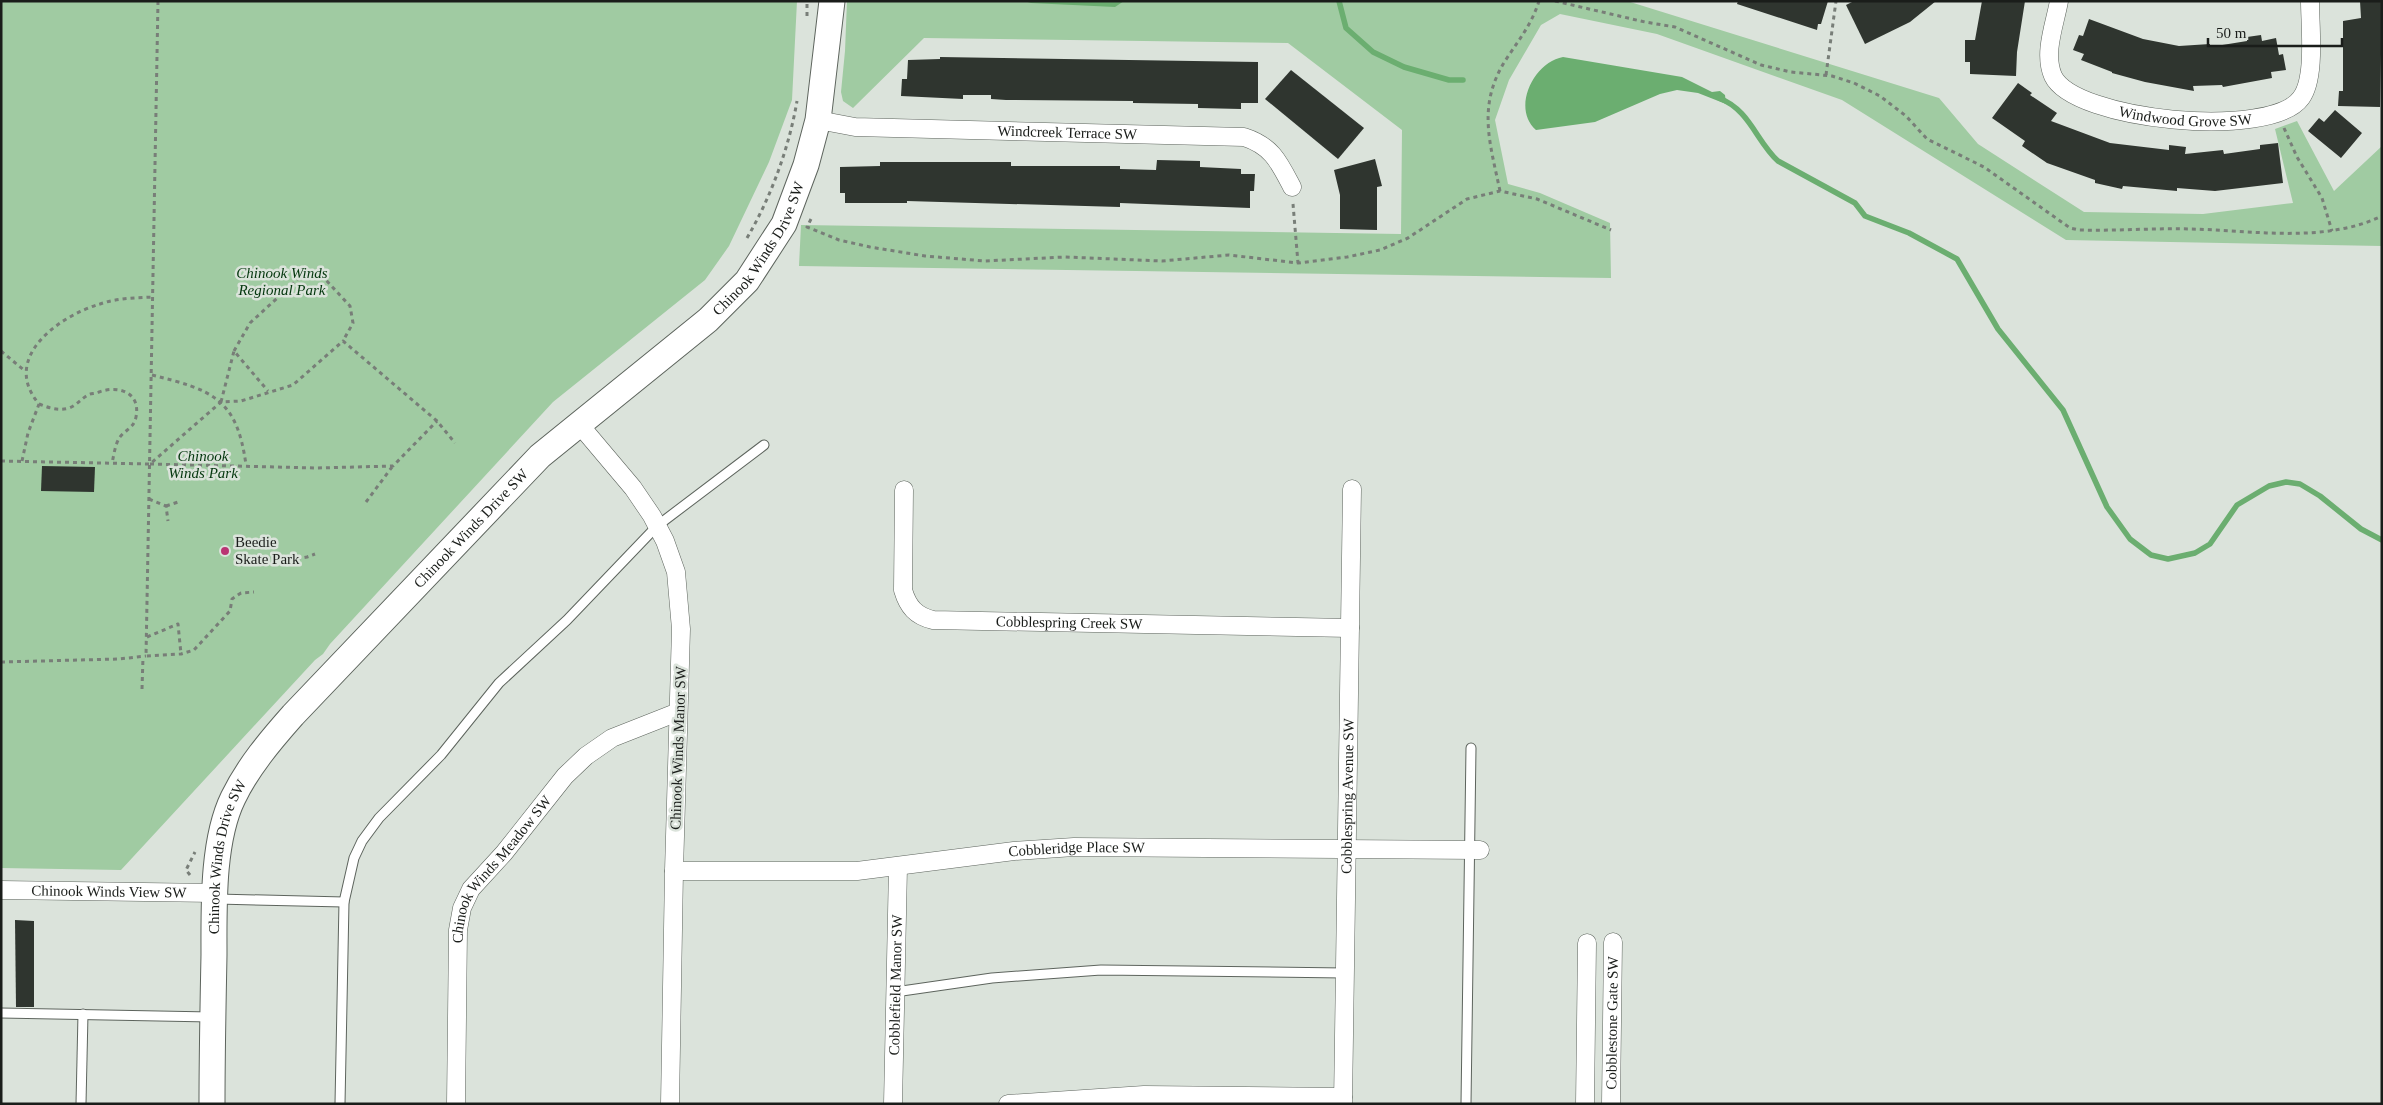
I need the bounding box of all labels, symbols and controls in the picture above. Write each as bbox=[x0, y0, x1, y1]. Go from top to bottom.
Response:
scale bar bbox=[2208, 15, 2342, 47]
text: 50 m bbox=[2216, 25, 2247, 41]
street label: Windwood Grove SW bbox=[2117, 103, 2254, 129]
street label: Windcreek Terrace SW bbox=[997, 123, 1138, 142]
street label: Chinook Winds Drive SW bbox=[709, 179, 807, 319]
park label: Chinook Winds Regional Park bbox=[236, 265, 328, 298]
park label: Chinook Winds Park bbox=[168, 448, 238, 481]
street label: Chinook Winds Drive SW bbox=[411, 465, 532, 591]
place label: Beedie Skate Park bbox=[235, 534, 300, 567]
marker: Beedie Skate Park bbox=[219, 545, 231, 557]
street label: Cobblespring Creek SW bbox=[996, 613, 1143, 632]
street label: Chinook Winds Manor SW bbox=[667, 665, 689, 830]
street label: Cobblespring Avenue SW bbox=[1338, 717, 1357, 874]
street label: Chinook Winds Drive SW bbox=[206, 776, 250, 934]
street label: Chinook Winds Meadow SW bbox=[450, 792, 555, 943]
street label: Cobbleridge Place SW bbox=[1007, 839, 1146, 860]
street label: Chinook Winds View SW bbox=[31, 882, 187, 901]
street label: Cobblefield Manor SW bbox=[886, 914, 905, 1056]
street label: Cobblestone Gate SW bbox=[1603, 955, 1621, 1090]

